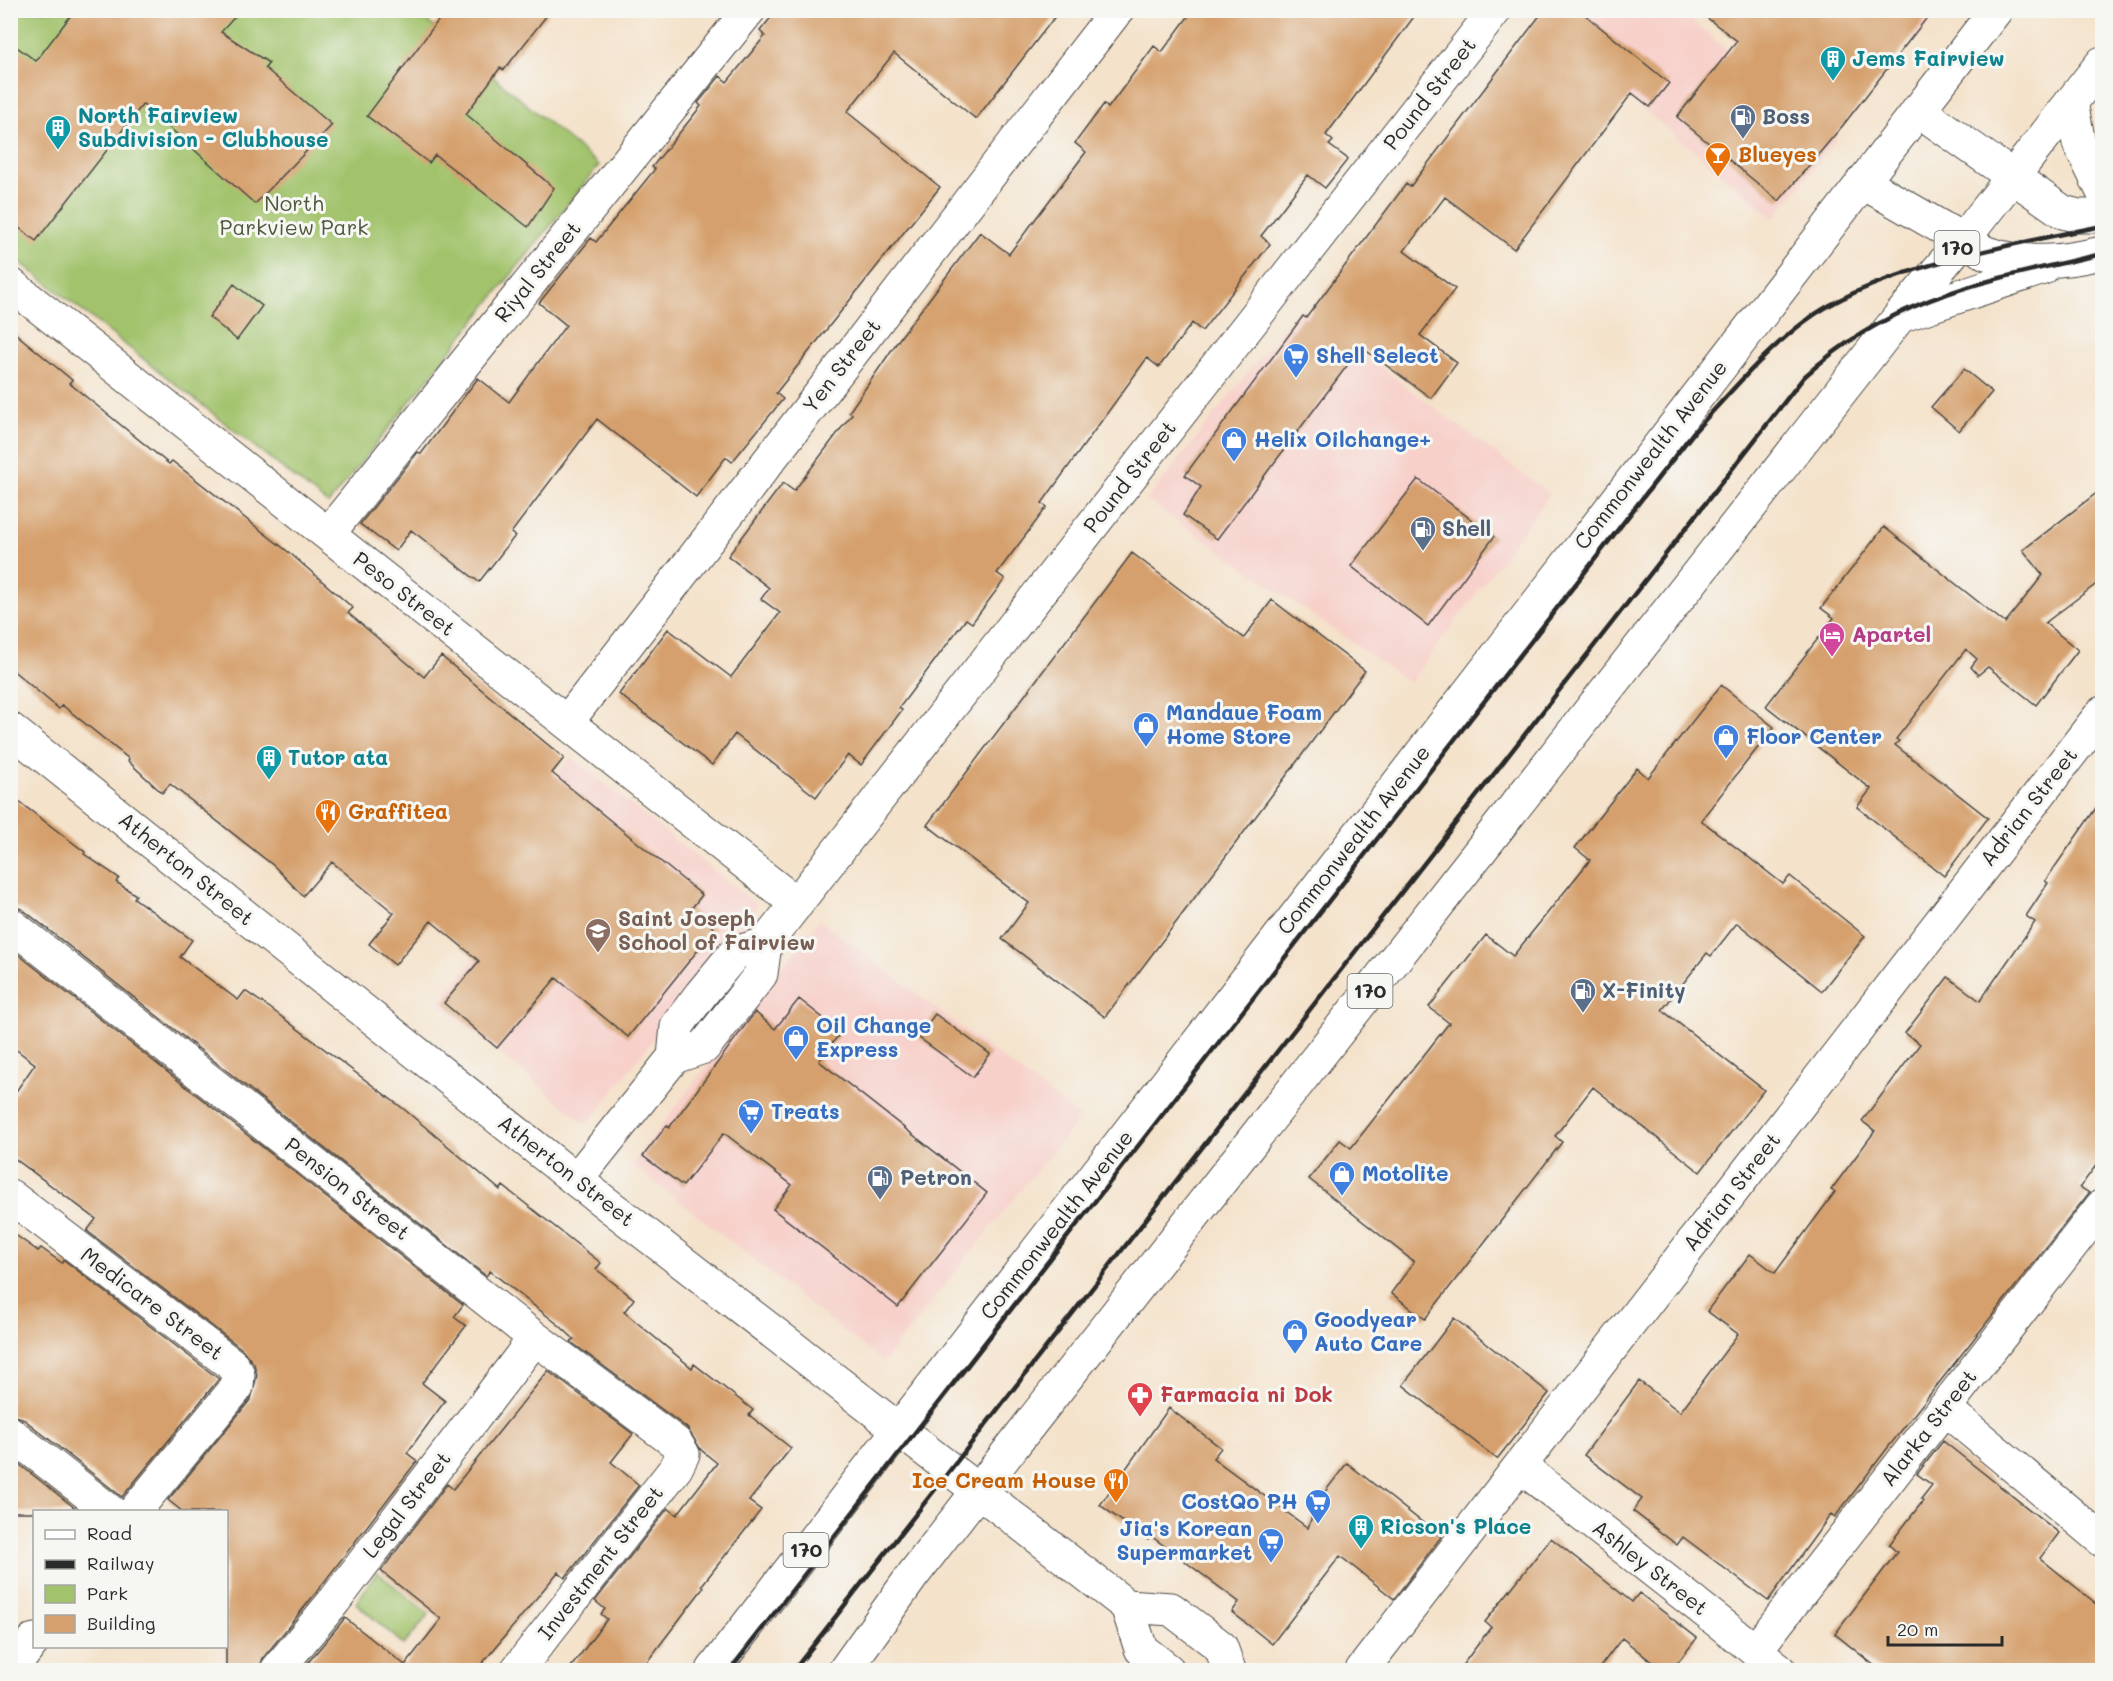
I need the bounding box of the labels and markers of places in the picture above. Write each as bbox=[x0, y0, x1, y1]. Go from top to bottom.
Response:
building icon: Jems Fairview bbox=[1818, 44, 1848, 82]
place label: Jems Fairview bbox=[1852, 44, 2005, 71]
place label: North Fairview Subdivision - Clubhouse bbox=[78, 101, 329, 152]
fuel station icon: Boss bbox=[1728, 102, 1758, 140]
place label: Boss bbox=[1762, 102, 1810, 129]
building icon: North Fairview Subdivision - Clubhouse bbox=[43, 113, 73, 151]
bar icon: Blueyes bbox=[1703, 140, 1733, 178]
place label: Blueyes bbox=[1738, 140, 1817, 168]
supermarket icon: Shell Select bbox=[1281, 341, 1311, 379]
place label: Shell Select bbox=[1316, 341, 1439, 368]
shop icon: Helix Oilchange+ bbox=[1219, 425, 1249, 463]
place label: Helix Oilchange+ bbox=[1254, 425, 1431, 452]
fuel station icon: Shell bbox=[1408, 514, 1438, 552]
place label: Shell bbox=[1442, 514, 1491, 541]
hotel icon: Apartel bbox=[1817, 620, 1847, 658]
place label: Apartel bbox=[1852, 620, 1931, 647]
place label: Mandaue Foam Home Store bbox=[1166, 698, 1322, 749]
shop icon: Mandaue Foam Home Store bbox=[1131, 710, 1161, 748]
shop icon: Floor Center bbox=[1711, 722, 1741, 760]
place label: Floor Center bbox=[1746, 722, 1882, 749]
building icon: Tutor ata bbox=[254, 743, 284, 781]
place label: Tutor ata bbox=[288, 743, 388, 770]
restaurant icon: Graffitea bbox=[313, 797, 343, 835]
place label: Graffitea bbox=[348, 797, 448, 824]
place label: Saint Joseph School of Fairview bbox=[618, 904, 815, 955]
school or university icon: Saint Joseph School of Fairview bbox=[583, 916, 613, 954]
fuel station icon: X-Finity bbox=[1568, 976, 1598, 1014]
place label: X-Finity bbox=[1602, 976, 1686, 1004]
place label: Oil Change Express bbox=[816, 1011, 931, 1062]
shop icon: Oil Change Express bbox=[781, 1023, 811, 1061]
supermarket icon: Treats bbox=[736, 1097, 766, 1135]
place label: Treats bbox=[771, 1097, 840, 1124]
shop icon: Motolite bbox=[1327, 1159, 1357, 1197]
place label: Motolite bbox=[1362, 1159, 1448, 1186]
fuel station icon: Petron bbox=[865, 1163, 895, 1201]
place label: Petron bbox=[900, 1163, 972, 1190]
place label: Goodyear Auto Care bbox=[1314, 1305, 1422, 1356]
shop icon: Goodyear Auto Care bbox=[1280, 1317, 1310, 1355]
pharmacy icon: Farmacia ni Dok bbox=[1125, 1380, 1155, 1418]
place label: Farmacia ni Dok bbox=[1160, 1380, 1333, 1407]
place label: Ice Cream House bbox=[912, 1466, 1096, 1493]
restaurant icon: Ice Cream House bbox=[1101, 1466, 1131, 1504]
place label: CostQo PH bbox=[1181, 1487, 1298, 1514]
supermarket icon: CostQo PH bbox=[1303, 1487, 1333, 1525]
building icon: Ricson's Place bbox=[1346, 1512, 1376, 1550]
place label: Ricson's Place bbox=[1380, 1512, 1531, 1539]
place label: Jia's Korean Supermarket bbox=[1116, 1514, 1252, 1565]
supermarket icon: Jia's Korean Supermarket bbox=[1256, 1526, 1286, 1564]

